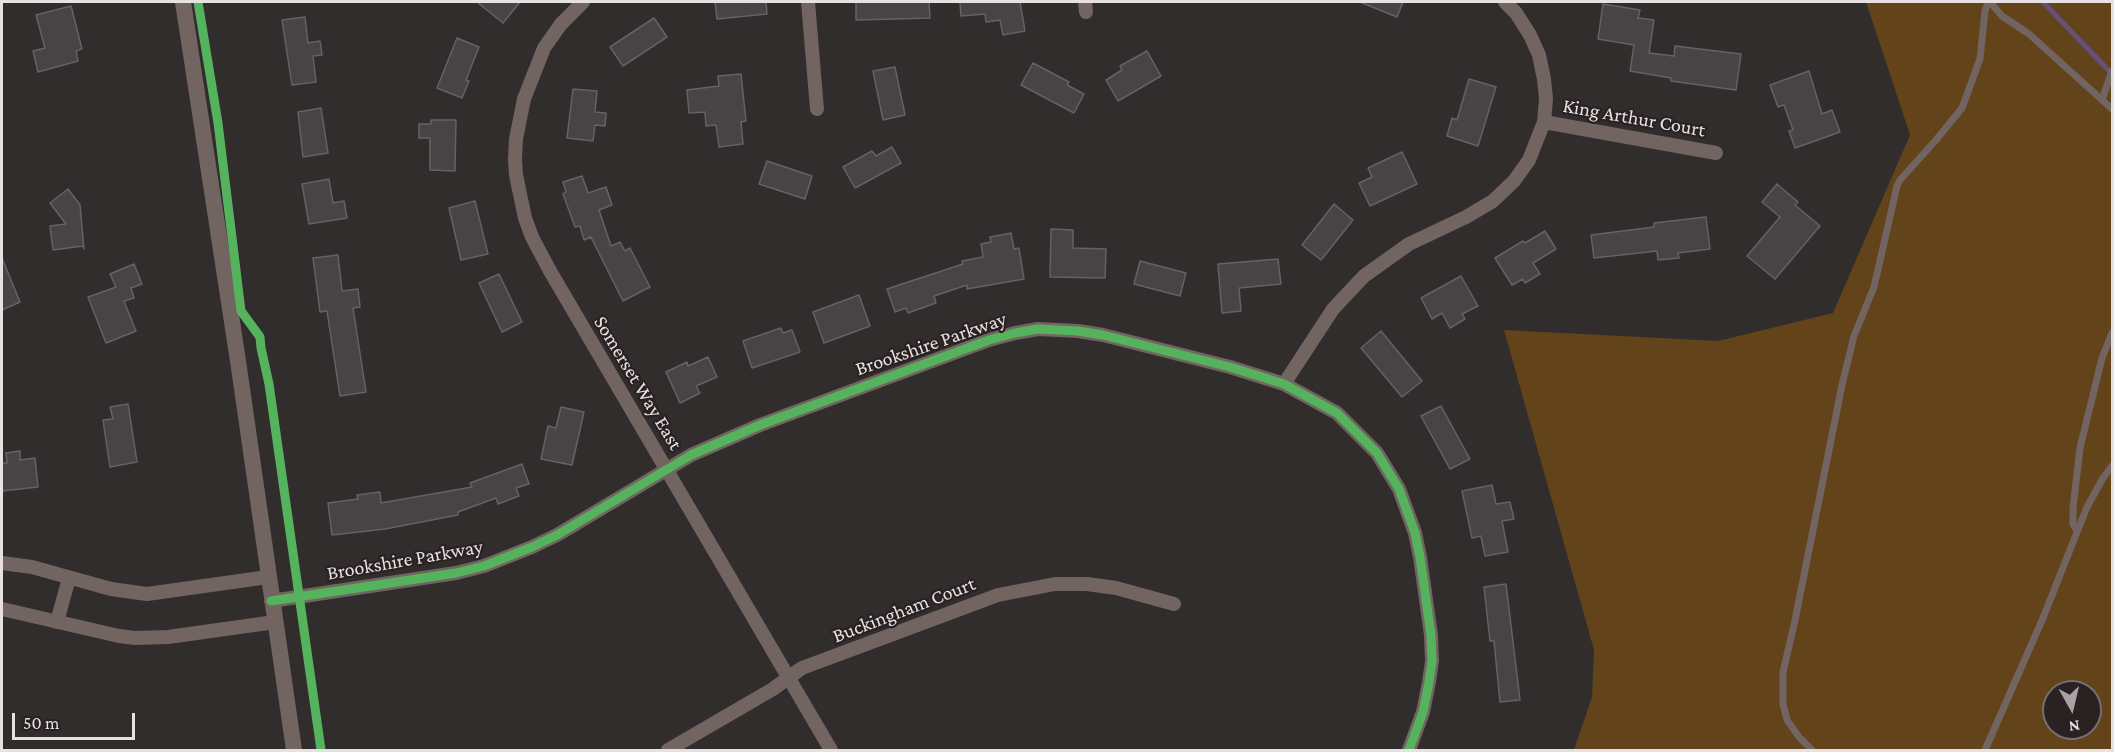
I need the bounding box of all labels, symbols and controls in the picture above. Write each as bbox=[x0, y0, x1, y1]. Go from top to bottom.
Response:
street label: King Arthur Court bbox=[1561, 94, 1707, 142]
street label: Brookshire Parkway bbox=[852, 307, 1010, 381]
street label: Somerset Way East bbox=[588, 312, 688, 454]
street label: Brookshire Parkway bbox=[325, 534, 485, 586]
street label: Buckingham Court bbox=[829, 572, 979, 648]
north arrow bbox=[2042, 680, 2102, 740]
scale bar bbox=[15, 701, 138, 739]
text: 50 m bbox=[23, 713, 60, 733]
text: N bbox=[2068, 717, 2081, 736]

